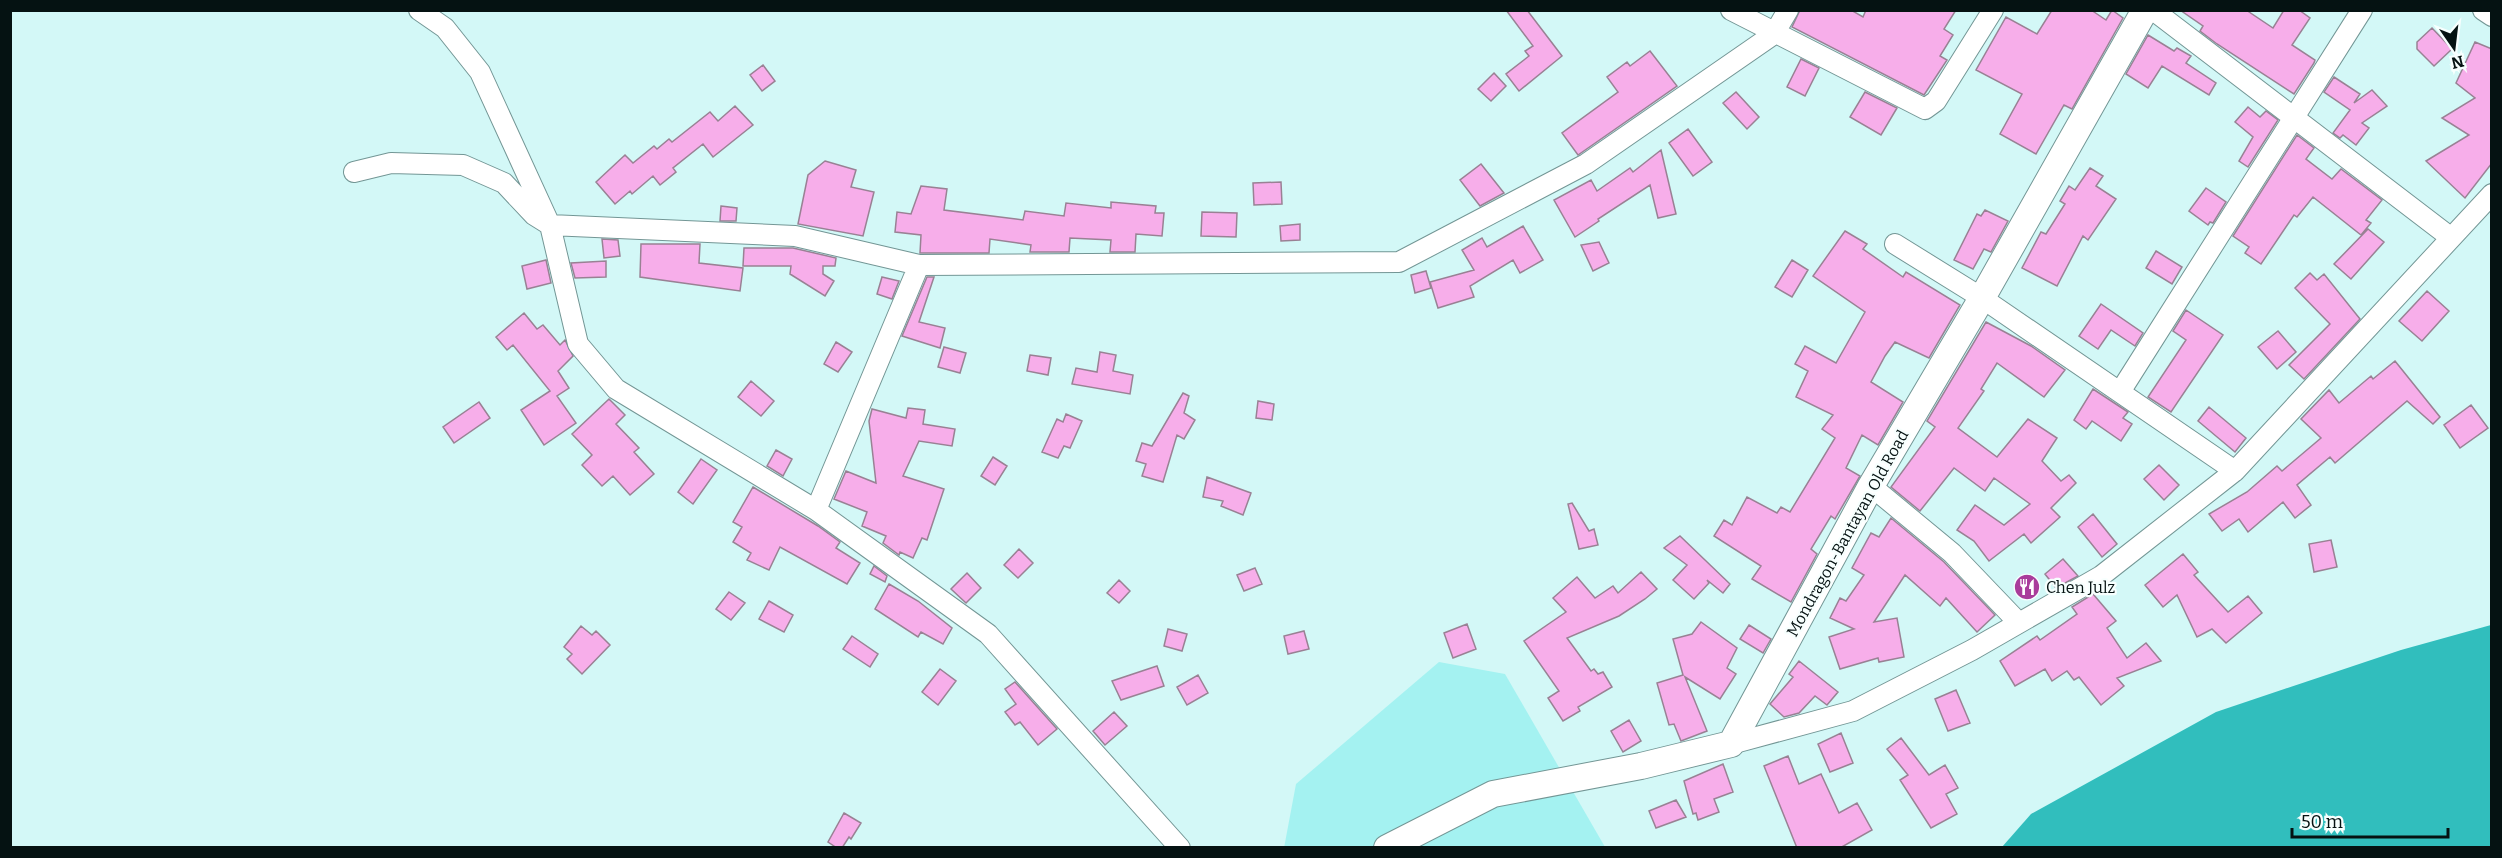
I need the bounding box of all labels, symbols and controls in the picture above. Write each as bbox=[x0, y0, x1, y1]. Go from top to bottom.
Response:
north arrow bbox=[2424, 18, 2484, 78]
text: N bbox=[2449, 51, 2466, 73]
street label: Mondragon-Bantayan Old Road bbox=[1783, 426, 1913, 640]
restaurant icon: Chen Julz bbox=[2012, 572, 2042, 602]
place label: Chen Julz bbox=[2046, 578, 2115, 597]
scale bar bbox=[2292, 801, 2448, 839]
text: 50 m bbox=[2301, 811, 2343, 833]

